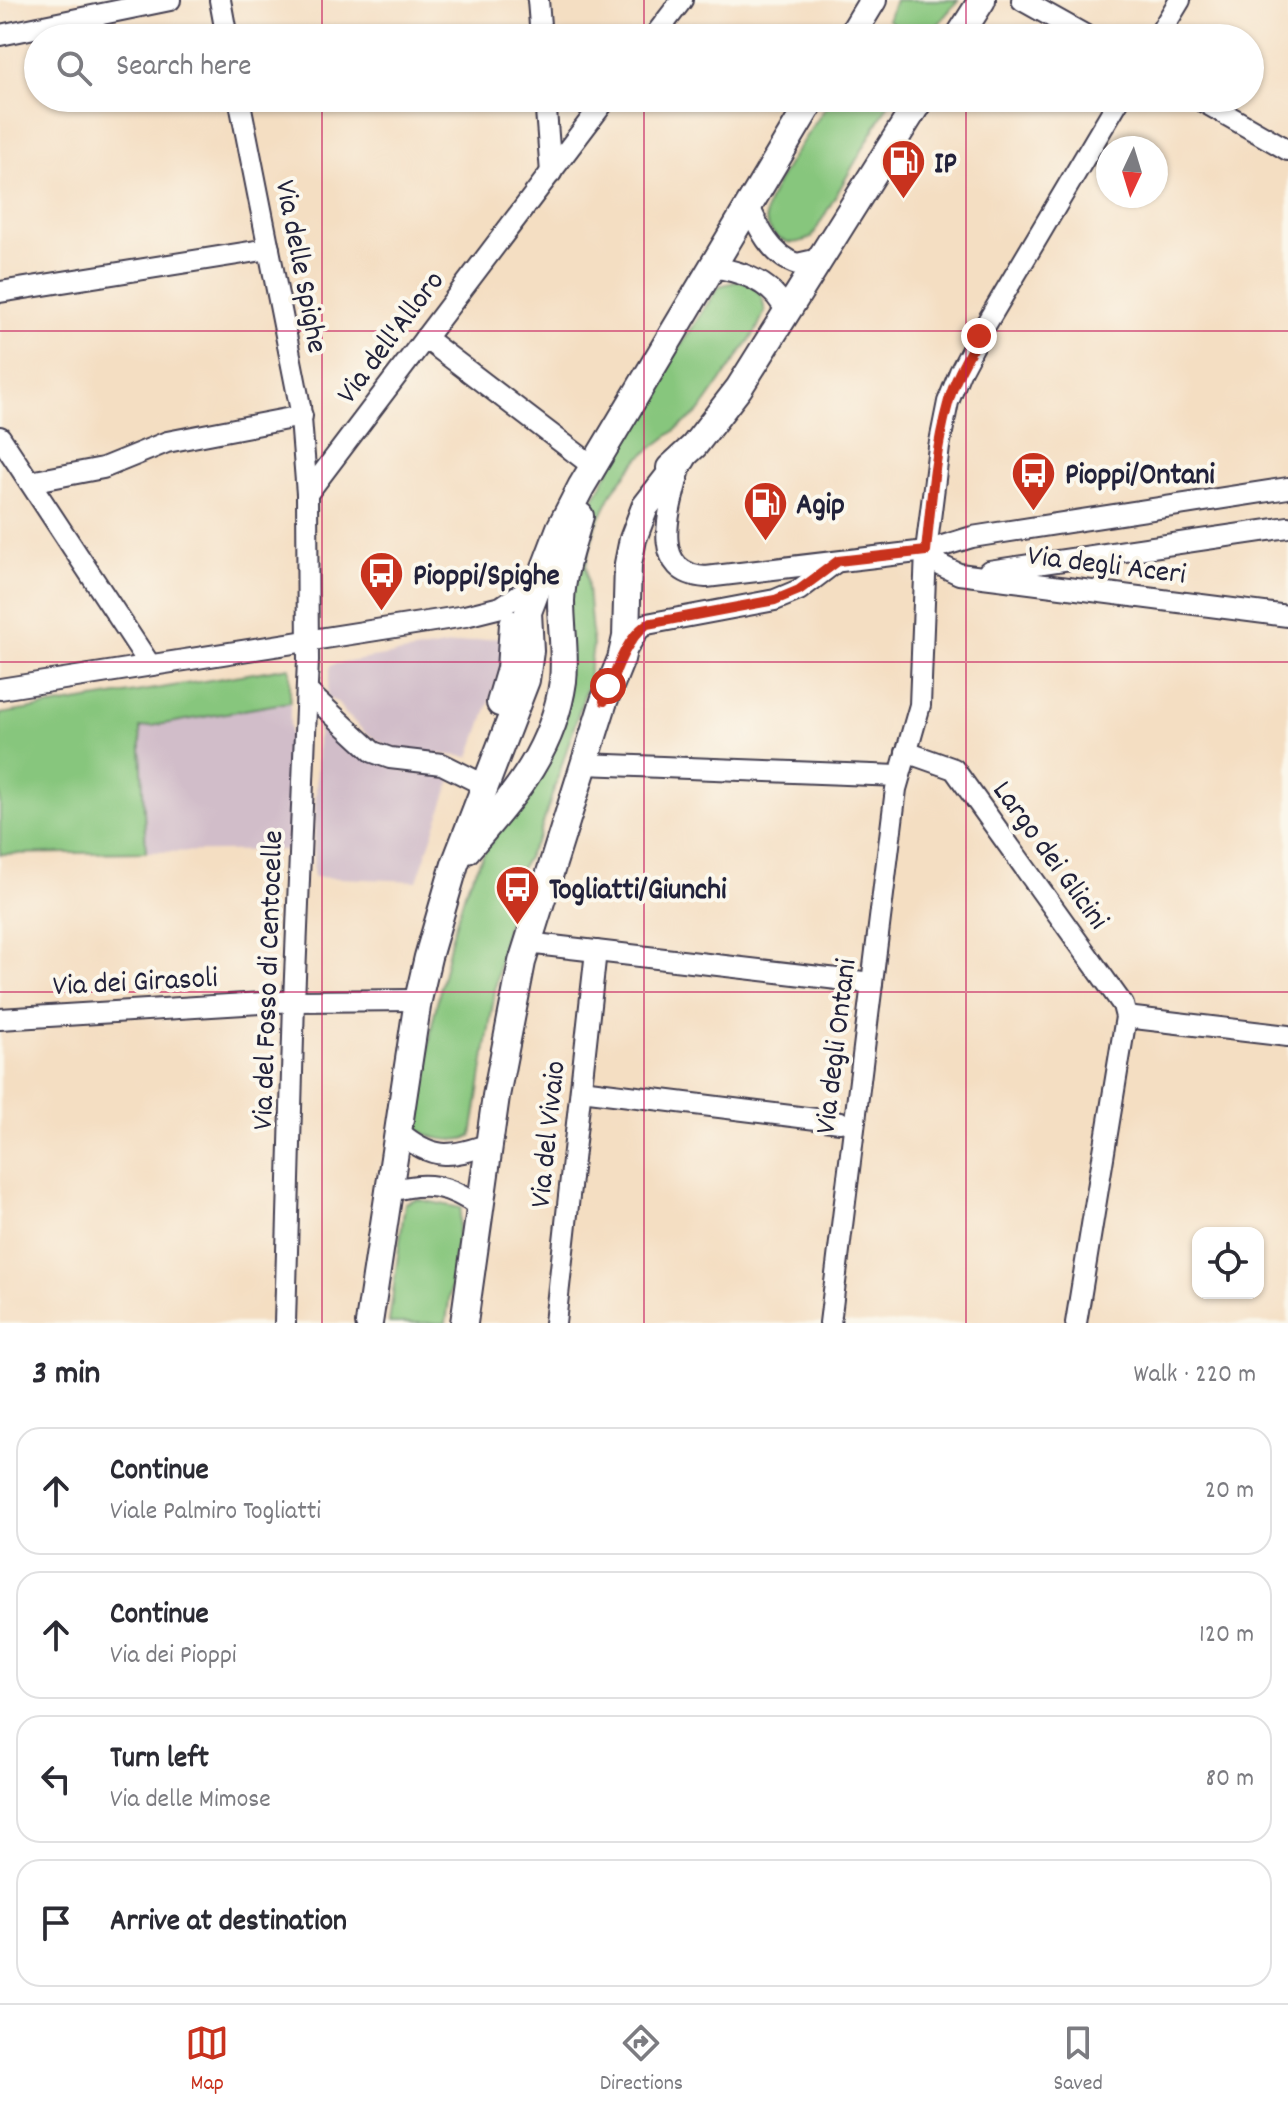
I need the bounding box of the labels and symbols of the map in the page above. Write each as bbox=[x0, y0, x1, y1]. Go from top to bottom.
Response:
north arrow bbox=[1096, 136, 1168, 208]
fuel station icon: IP bbox=[879, 138, 927, 201]
place label: IP bbox=[934, 145, 957, 188]
street label: Via delle Spighe bbox=[261, 177, 336, 357]
street label: Via dell'Alloro bbox=[328, 263, 457, 414]
route end bbox=[961, 318, 997, 354]
bus stop icon: Pioppi/Ontani bbox=[1010, 449, 1058, 512]
place label: Pioppi/Ontani bbox=[1065, 456, 1215, 499]
fuel station icon: Agip bbox=[741, 479, 789, 542]
place label: Agip bbox=[796, 486, 845, 529]
street label: Via degli Aceri bbox=[1025, 536, 1188, 598]
bus stop icon: Pioppi/Spighe bbox=[358, 550, 406, 613]
place label: Pioppi/Spighe bbox=[413, 557, 560, 600]
route start bbox=[590, 668, 626, 704]
street label: Largo dei Glicini bbox=[979, 773, 1117, 940]
street label: Via del Fosso di Centocelle bbox=[244, 830, 297, 1131]
bus stop icon: Togliatti/Giunchi bbox=[494, 864, 542, 927]
place label: Togliatti/Giunchi bbox=[549, 871, 727, 914]
street label: Via degli Ontani bbox=[806, 956, 871, 1137]
street label: Via dei Girasoli bbox=[52, 959, 219, 1010]
street label: Via del Vivaio bbox=[521, 1059, 580, 1210]

